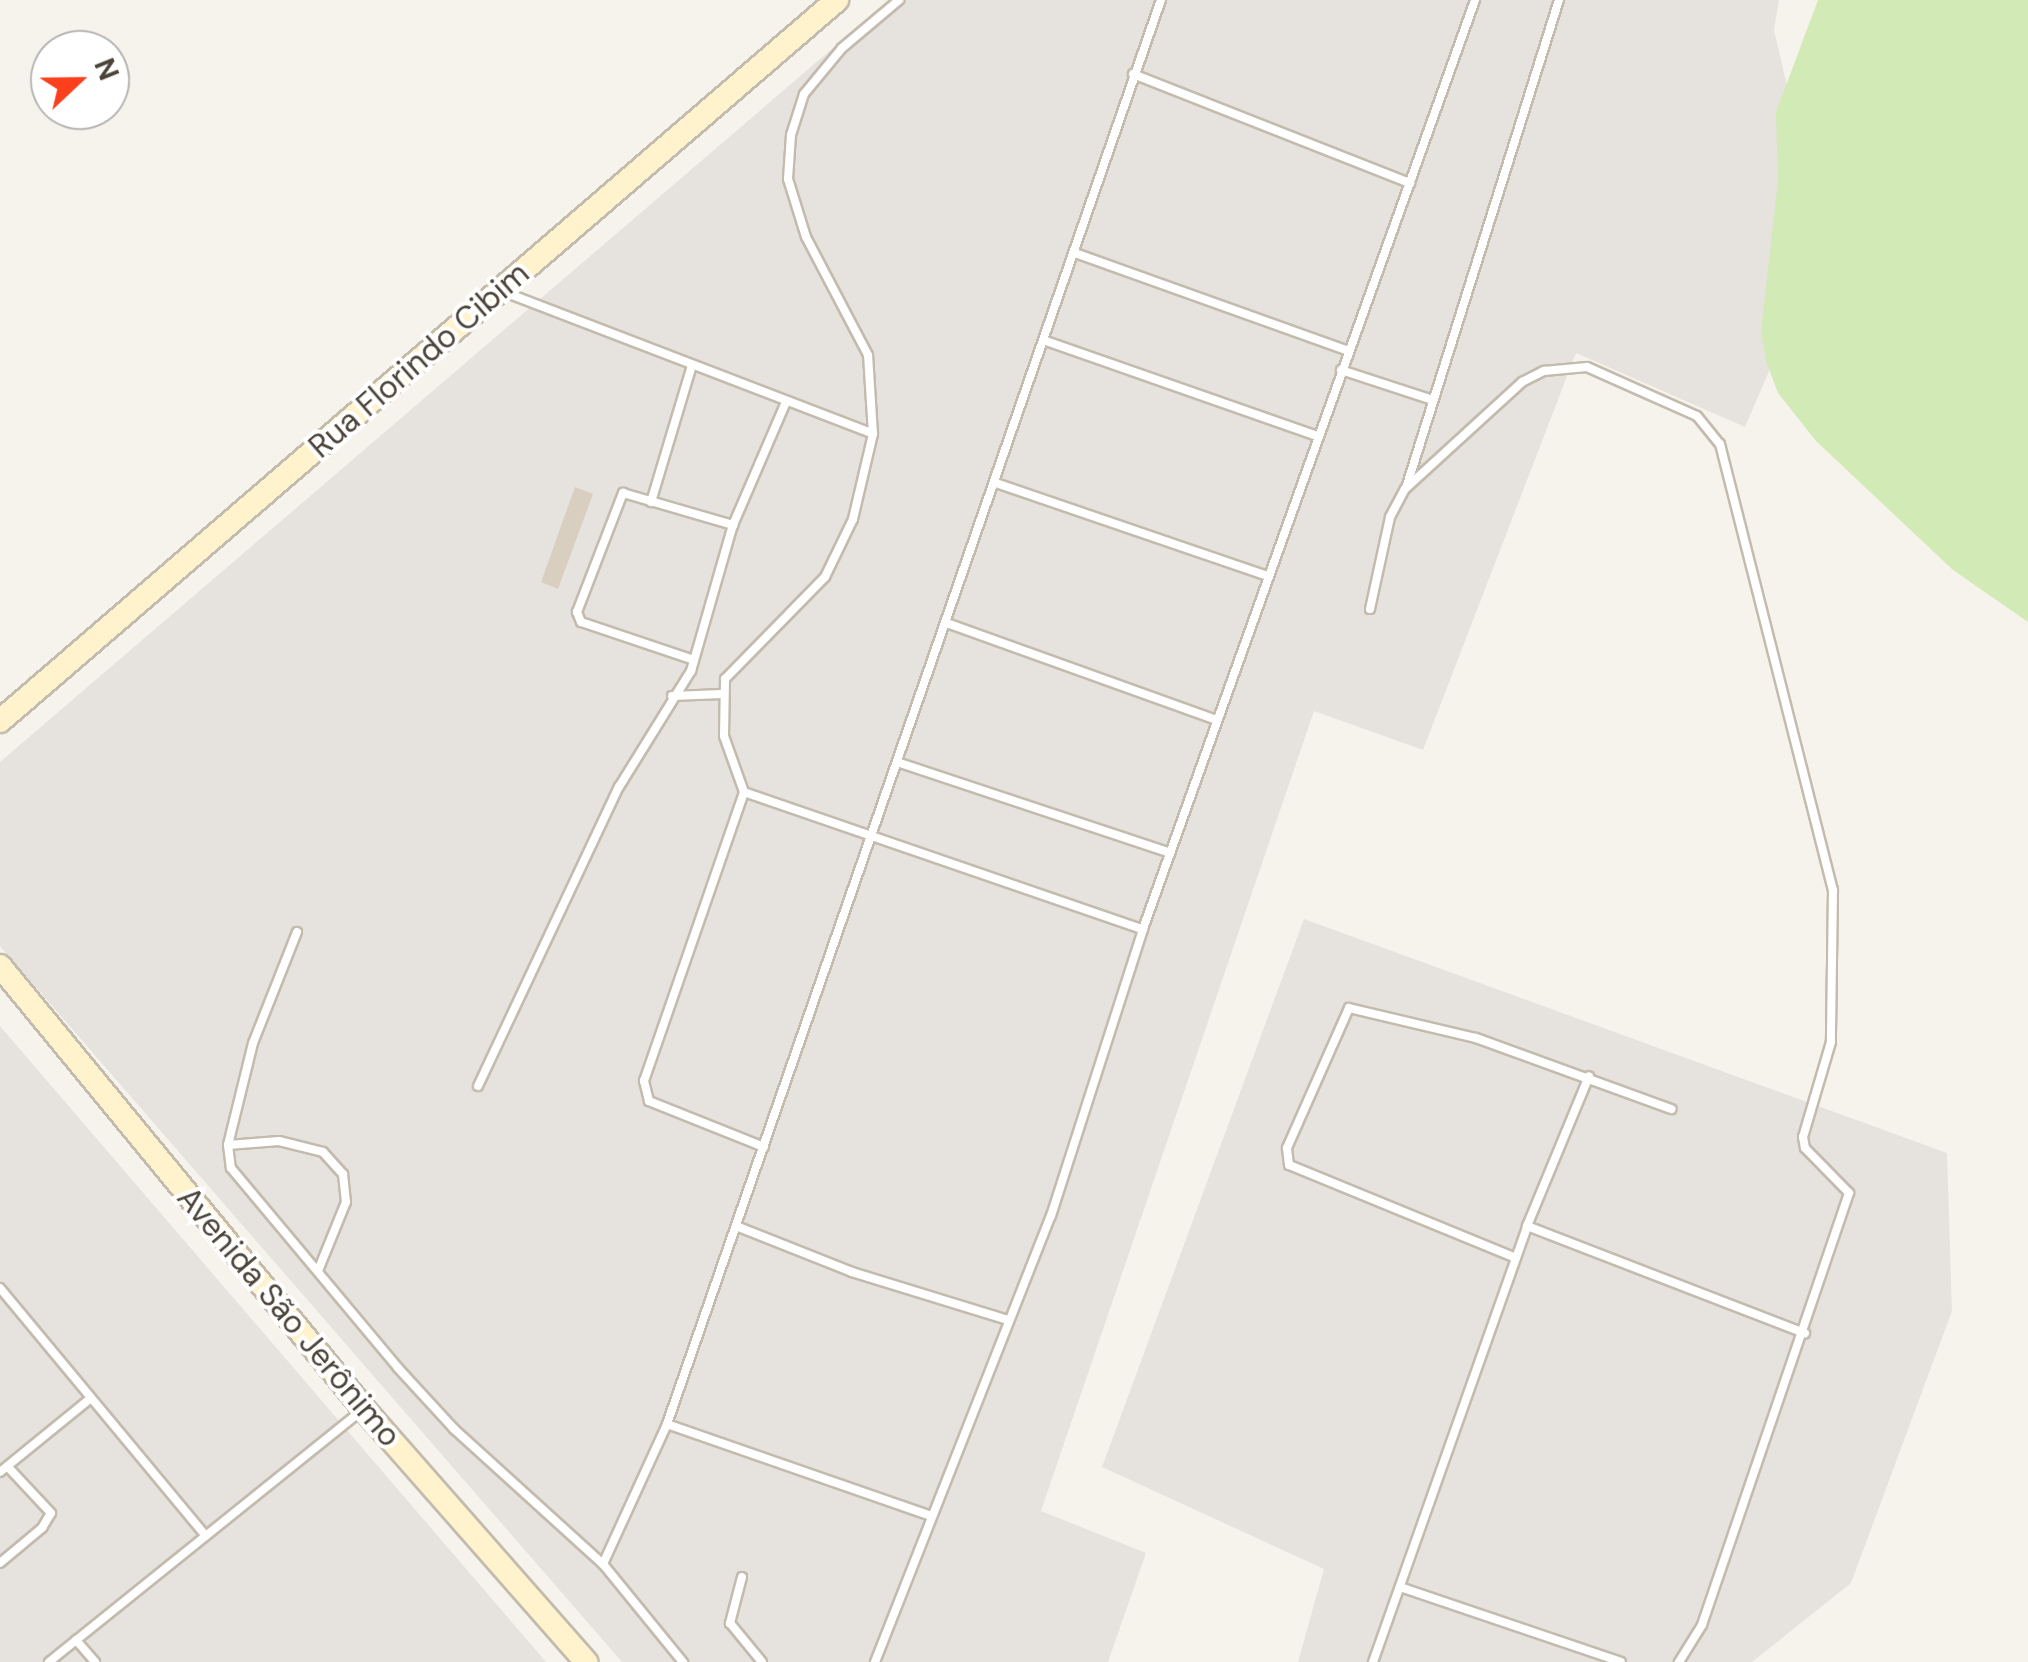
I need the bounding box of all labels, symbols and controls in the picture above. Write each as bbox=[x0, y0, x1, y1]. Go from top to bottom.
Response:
north arrow bbox=[30, 30, 130, 130]
text: N bbox=[85, 53, 127, 86]
street label: Rua Florindo Cibim bbox=[301, 254, 537, 466]
street label: Avenida São Jerônimo bbox=[169, 1179, 409, 1455]

